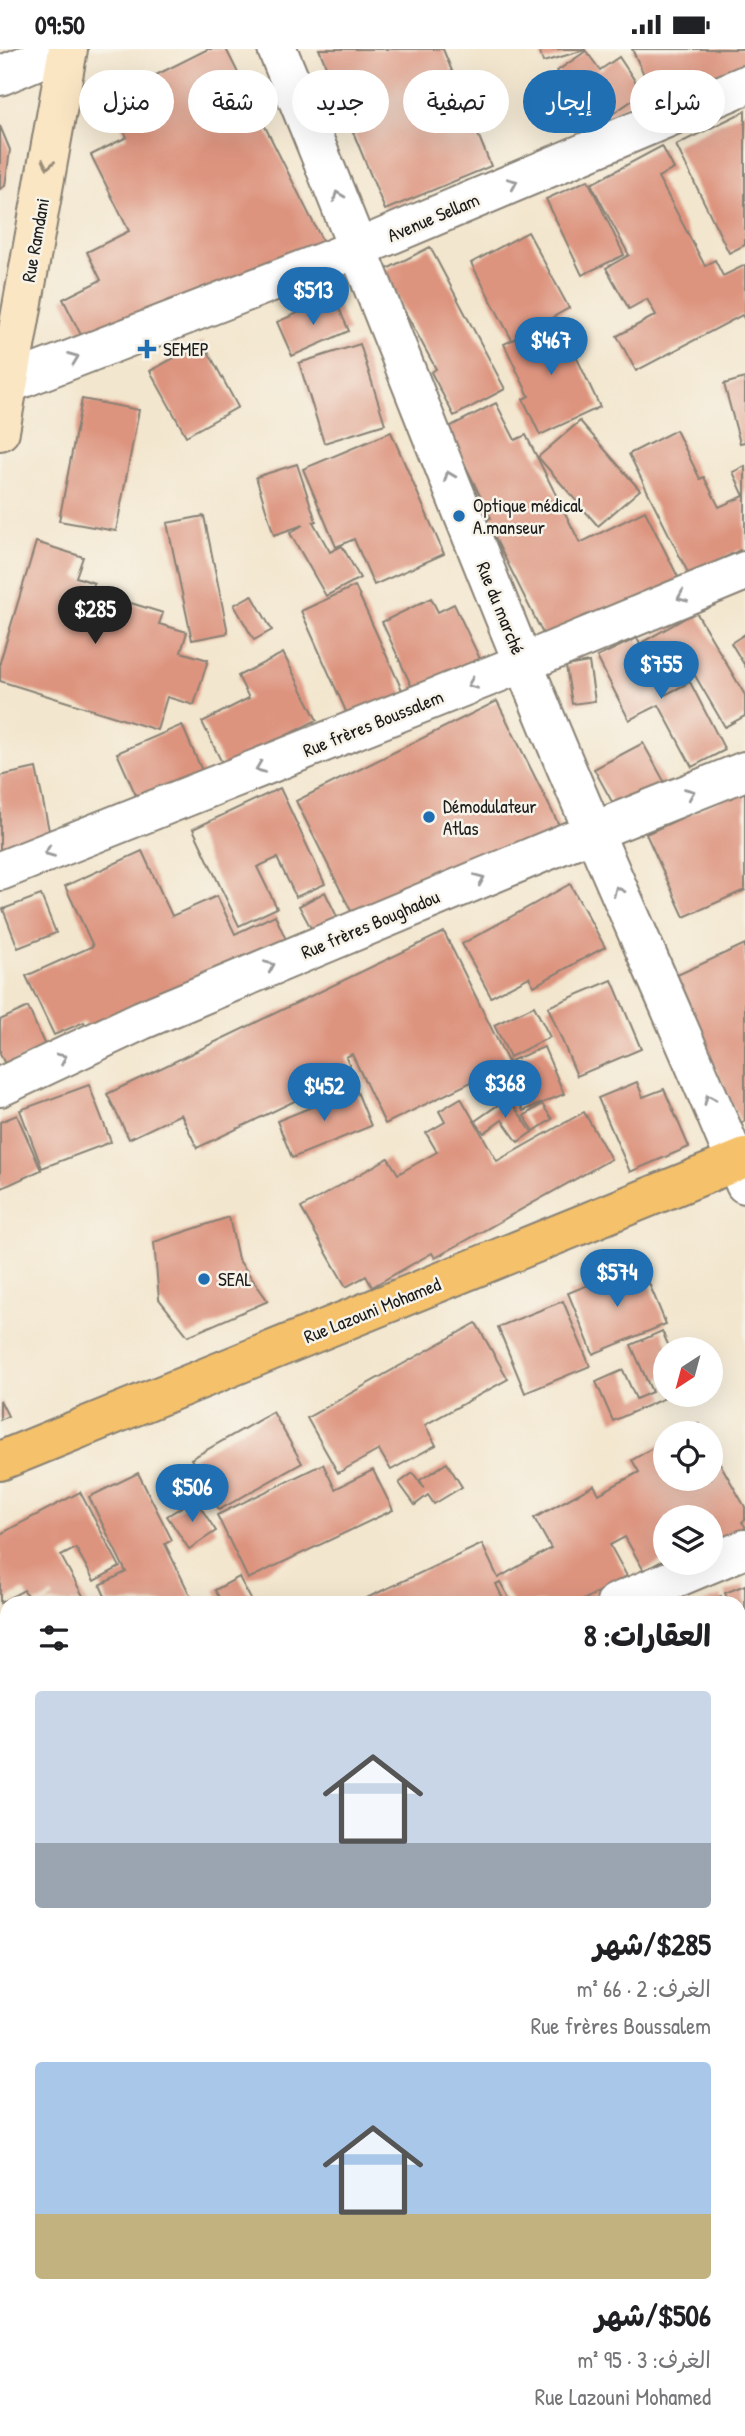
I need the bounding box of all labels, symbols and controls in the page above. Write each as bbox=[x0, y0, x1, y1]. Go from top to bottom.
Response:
text: 09:50 bbox=[35, 7, 85, 42]
chip: منزل bbox=[79, 70, 174, 133]
chip: شقة bbox=[188, 70, 278, 133]
chip: جديد bbox=[292, 70, 389, 133]
chip: تصفية bbox=[403, 70, 509, 133]
chip: إيجار bbox=[523, 70, 616, 133]
chip: شراء bbox=[630, 70, 725, 133]
one-way arrow bbox=[41, 159, 56, 170]
one-way arrow bbox=[505, 177, 518, 191]
street label: Avenue Sellam bbox=[383, 186, 483, 248]
one-way arrow bbox=[332, 191, 346, 203]
street label: Rue Ramdani bbox=[15, 196, 55, 284]
pin: $513 bbox=[272, 267, 354, 327]
text: $513 bbox=[293, 274, 333, 305]
pin: $467 bbox=[510, 317, 592, 377]
text: $467 bbox=[531, 324, 571, 355]
place label: SEMEP bbox=[163, 336, 209, 362]
marker: SEMEP bbox=[137, 339, 157, 359]
one-way arrow bbox=[67, 352, 79, 366]
one-way arrow bbox=[443, 470, 457, 482]
place label: Optique médical A.manseur bbox=[473, 492, 584, 540]
marker: Optique médical A.manseur bbox=[451, 508, 467, 524]
street label: Rue du marché bbox=[471, 558, 532, 659]
pin: $285 bbox=[54, 587, 136, 646]
one-way arrow bbox=[677, 589, 689, 603]
text: $285 bbox=[74, 593, 116, 624]
pin: $755 bbox=[620, 641, 702, 701]
text: $755 bbox=[640, 648, 682, 679]
one-way arrow bbox=[466, 675, 478, 689]
street label: Rue frères Boussalem bbox=[299, 683, 447, 763]
one-way arrow bbox=[255, 759, 267, 773]
one-way arrow bbox=[684, 787, 696, 801]
place label: Démodulateur Atlas bbox=[443, 793, 537, 841]
marker: Démodulateur Atlas bbox=[421, 809, 437, 825]
one-way arrow bbox=[44, 843, 56, 857]
one-way arrow bbox=[472, 873, 485, 887]
street label: Rue frères Boughadou bbox=[297, 883, 443, 965]
one-way arrow bbox=[612, 885, 626, 898]
one-way arrow bbox=[263, 961, 275, 975]
one-way arrow bbox=[55, 1052, 67, 1066]
pin: $368 bbox=[464, 1061, 546, 1120]
pin: $452 bbox=[283, 1063, 365, 1123]
text: $368 bbox=[484, 1067, 526, 1098]
text: $452 bbox=[304, 1070, 344, 1101]
one-way arrow bbox=[703, 1094, 717, 1106]
pin: $574 bbox=[576, 1249, 658, 1309]
text: $574 bbox=[596, 1256, 638, 1287]
place label: SEAL bbox=[218, 1266, 251, 1292]
street label: Rue Lazouni Mohamed bbox=[300, 1270, 445, 1349]
marker: SEAL bbox=[196, 1271, 212, 1287]
north arrow bbox=[653, 1337, 723, 1407]
map controls bbox=[653, 1337, 723, 1575]
button: locate bbox=[653, 1421, 723, 1491]
pin: $506 bbox=[151, 1465, 233, 1524]
text: $506 bbox=[172, 1471, 212, 1502]
button: layers bbox=[653, 1505, 723, 1575]
text: العقارات: 8 bbox=[584, 1615, 711, 1655]
icon: filters bbox=[35, 1619, 73, 1657]
icon: home bbox=[310, 1736, 436, 1862]
text: $285/شهر bbox=[594, 1924, 711, 1964]
text: الغرف: 2 · 66 m² bbox=[577, 1973, 711, 2004]
text: Rue frères Boussalem bbox=[531, 2010, 711, 2041]
icon: home bbox=[310, 2107, 436, 2233]
text: $506/شهر bbox=[595, 2295, 711, 2335]
text: الغرف: 3 · 95 m² bbox=[577, 2344, 711, 2375]
text: Rue Lazouni Mohamed bbox=[535, 2381, 711, 2412]

